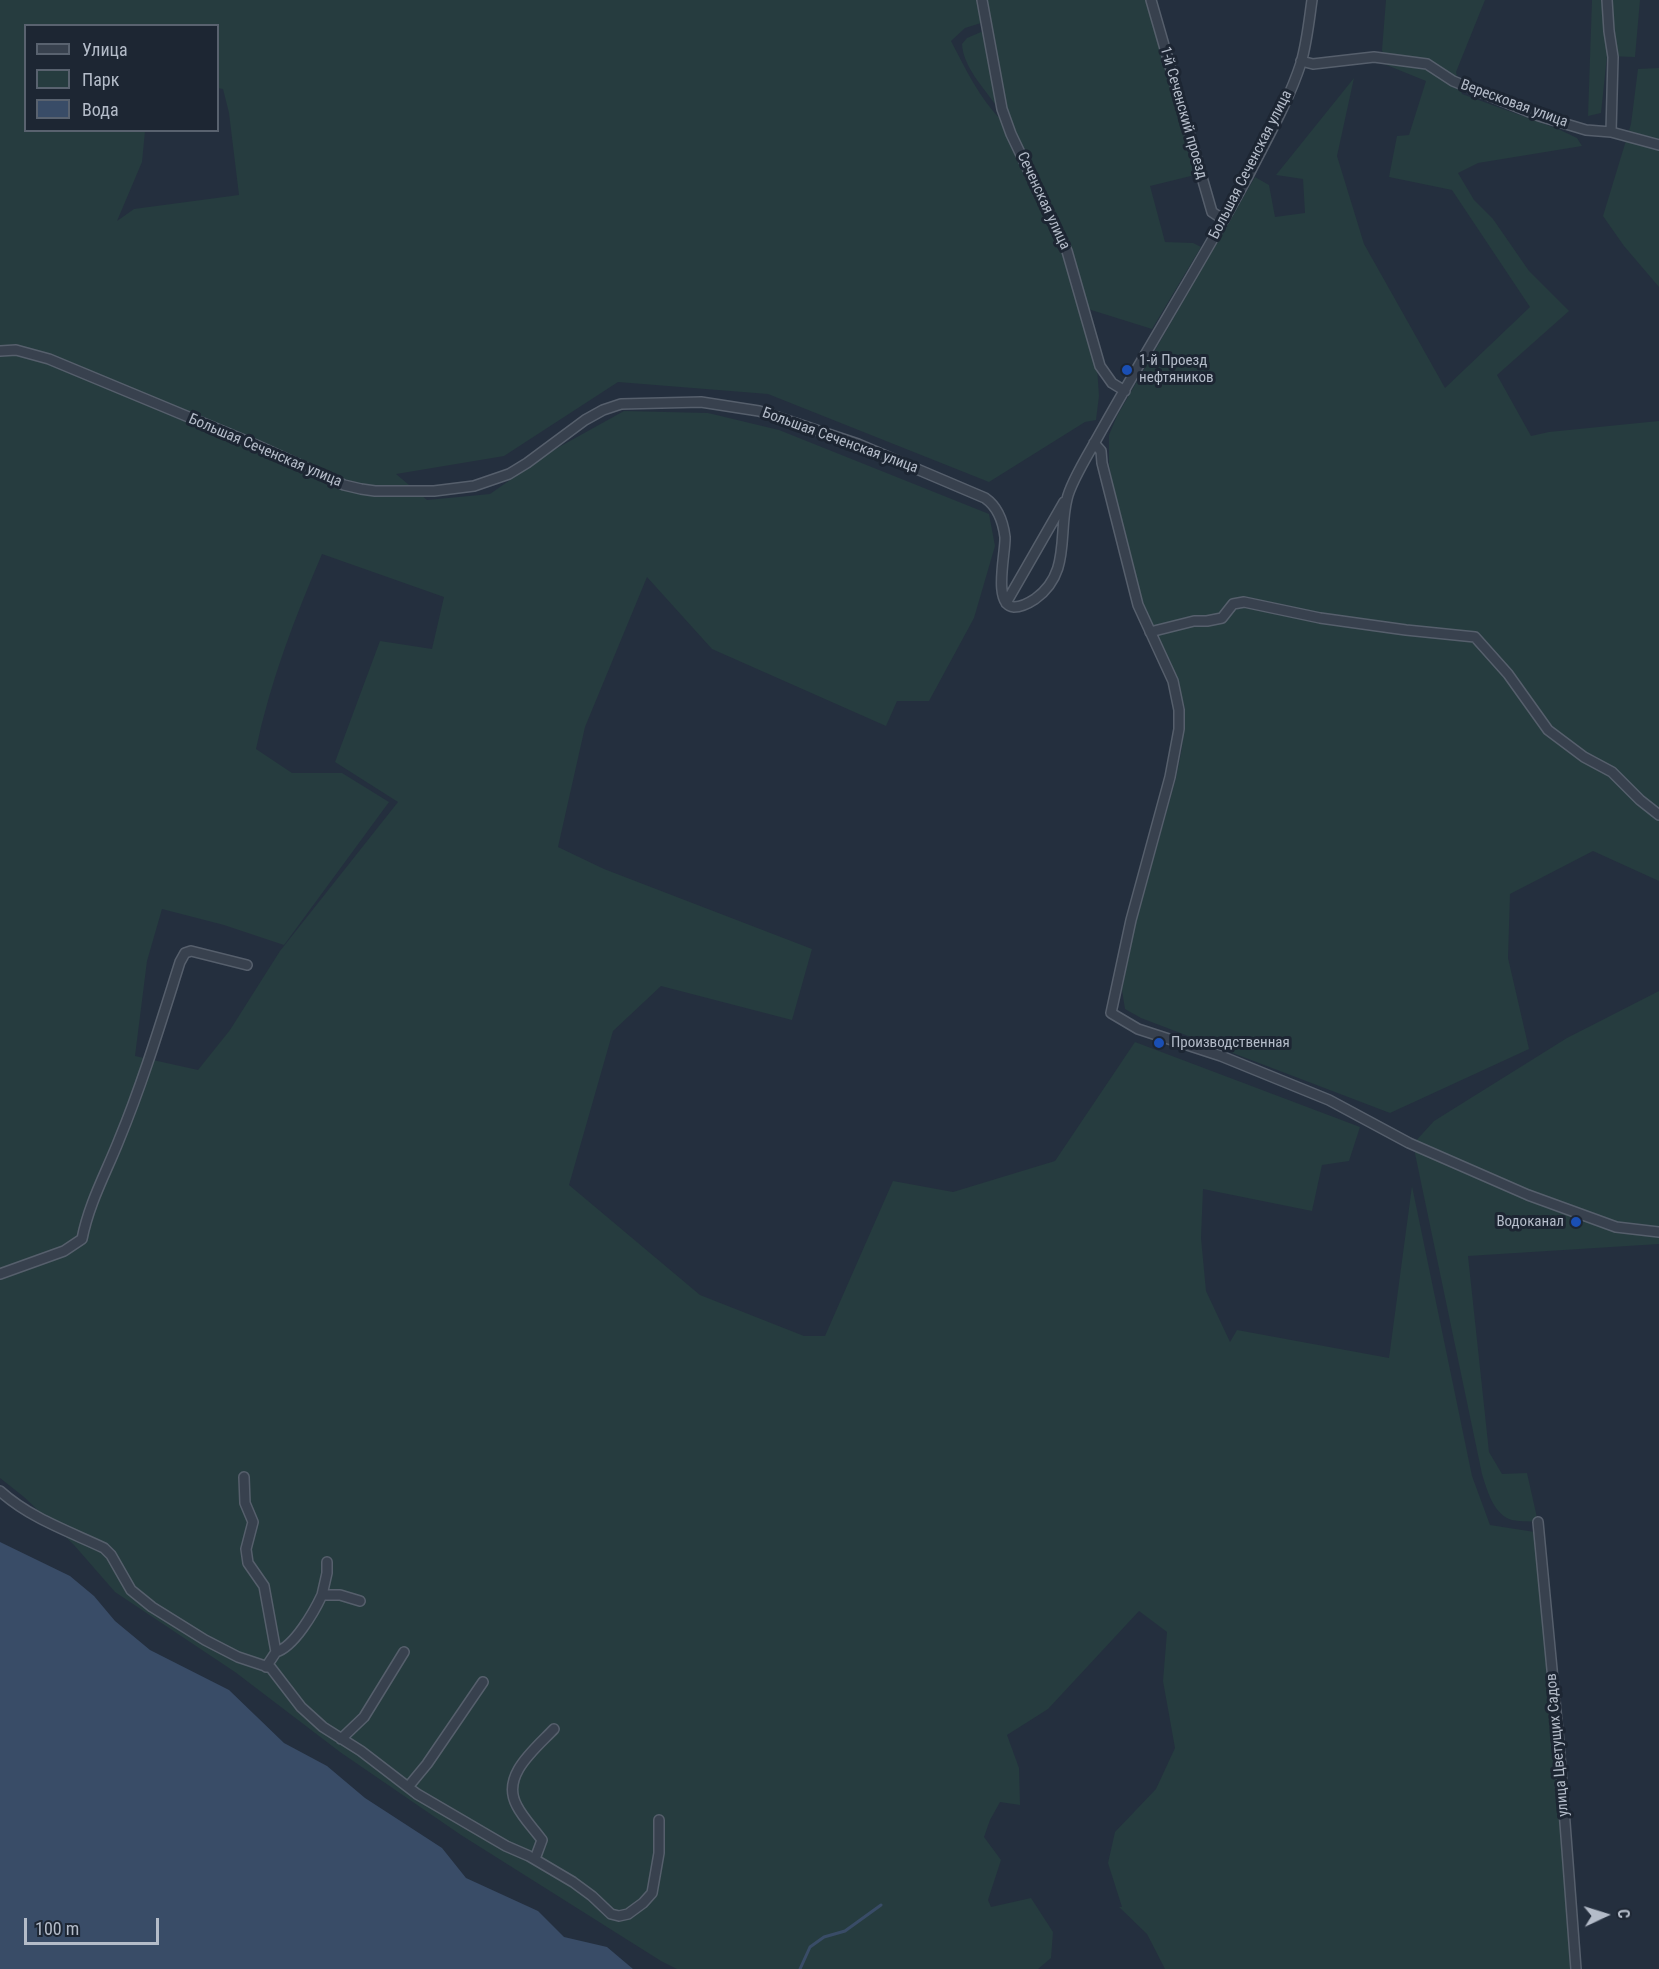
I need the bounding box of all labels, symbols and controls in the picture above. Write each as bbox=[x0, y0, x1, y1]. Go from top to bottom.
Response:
legend bbox=[24, 24, 219, 132]
text: Улица bbox=[82, 39, 128, 60]
street label: 1-й Сеченский проезд bbox=[1155, 45, 1211, 181]
text: Парк bbox=[82, 69, 119, 90]
street label: Вересковая улица bbox=[1458, 76, 1570, 132]
street label: Большая Сеченская улица bbox=[1206, 88, 1296, 242]
text: Вода bbox=[82, 99, 119, 120]
street label: Сеченская улица bbox=[1013, 149, 1073, 253]
place label: 1-й Проезд нефтяников bbox=[1139, 352, 1214, 387]
marker: 1-й Проезд нефтяников bbox=[1120, 363, 1134, 377]
street label: Большая Сеченская улица bbox=[760, 404, 920, 478]
street label: Большая Сеченская улица bbox=[186, 411, 344, 491]
place label: Производственная bbox=[1171, 1034, 1290, 1052]
marker: Производственная bbox=[1152, 1036, 1166, 1050]
place label: Водоканал bbox=[1496, 1213, 1564, 1231]
marker: Водоканал bbox=[1569, 1215, 1583, 1229]
street label: улица Цветущих Садов bbox=[1543, 1673, 1573, 1817]
north arrow bbox=[1575, 1885, 1635, 1945]
scale bar bbox=[27, 1906, 162, 1944]
text: С bbox=[1614, 1908, 1633, 1919]
text: 100 m bbox=[35, 1918, 79, 1939]

